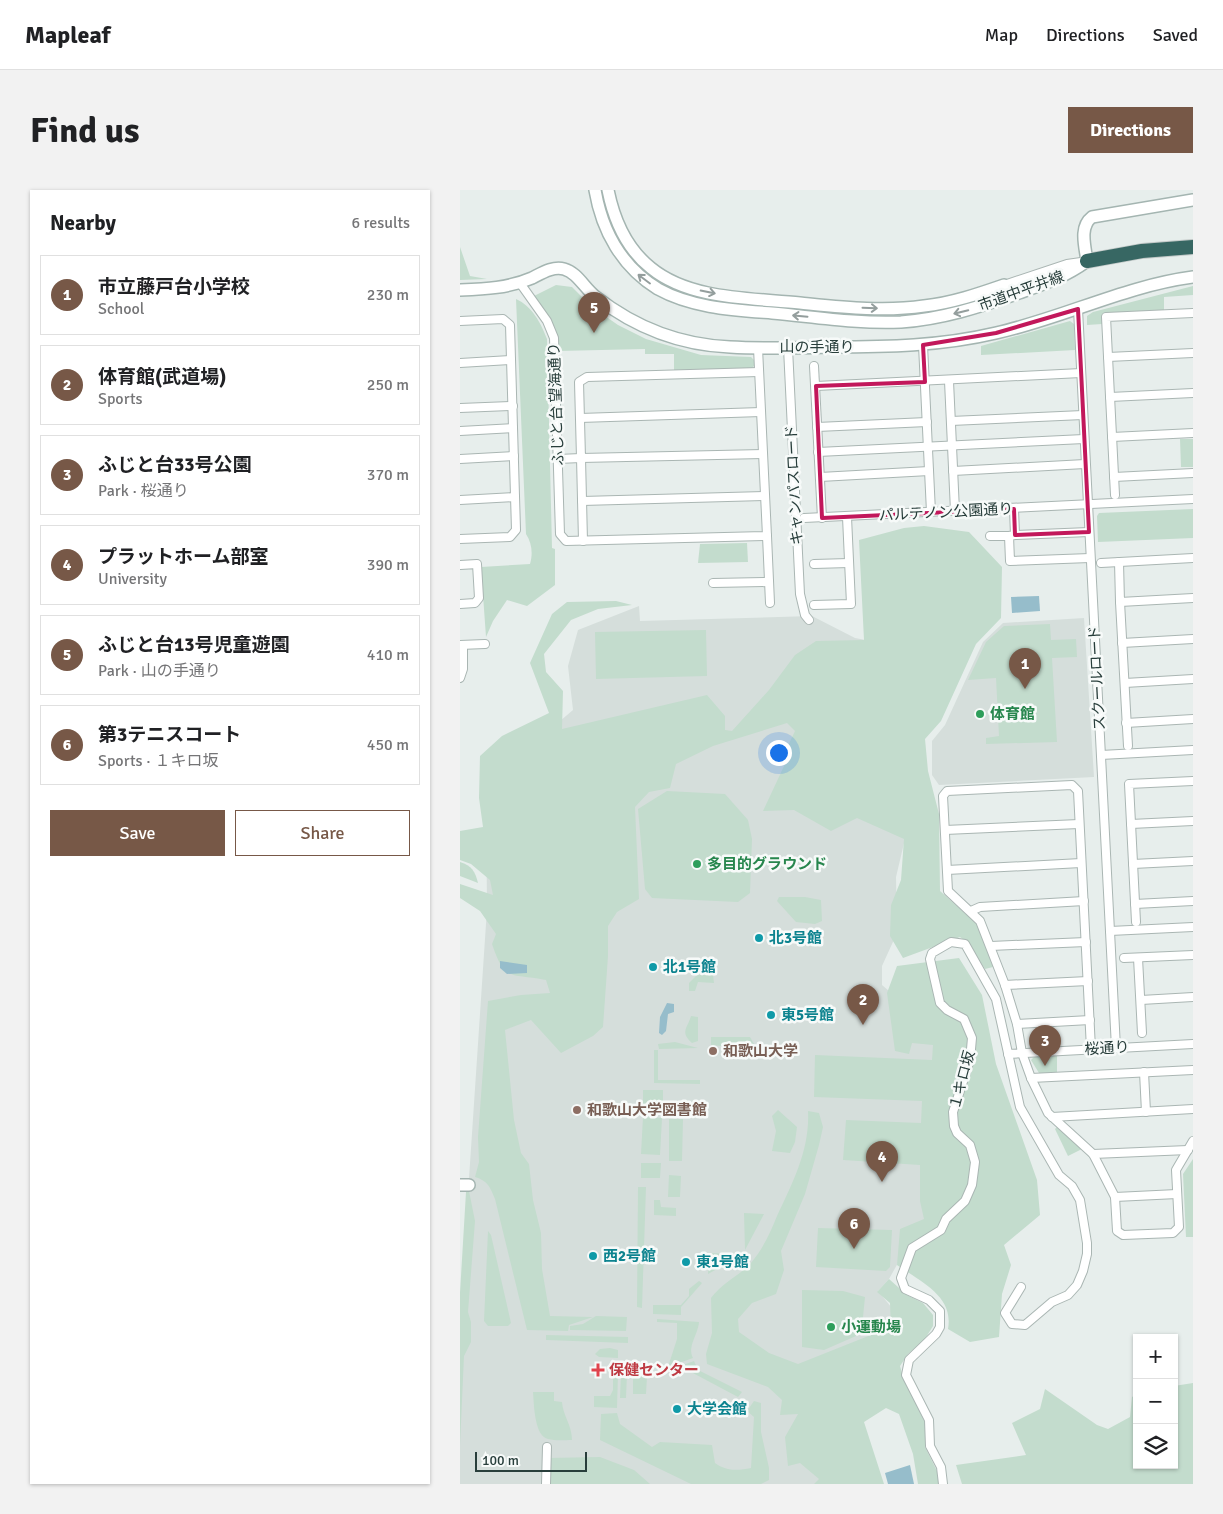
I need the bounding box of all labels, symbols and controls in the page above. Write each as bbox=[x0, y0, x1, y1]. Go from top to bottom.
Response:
text: Mapleaf bbox=[25, 20, 110, 50]
text: Map bbox=[985, 24, 1018, 46]
text: Directions bbox=[1046, 24, 1125, 46]
text: Saved bbox=[1153, 24, 1198, 46]
button: Directions bbox=[1068, 107, 1193, 153]
text: Find us bbox=[30, 109, 140, 152]
text: Nearby bbox=[50, 210, 116, 236]
text: 6 results bbox=[351, 213, 410, 233]
street label: 市道中平井線 bbox=[976, 267, 1066, 315]
one-way arrow bbox=[637, 274, 651, 284]
text: 市立藤戸台小学校 bbox=[98, 275, 250, 299]
text: 1 bbox=[63, 285, 71, 305]
text: 230 m bbox=[367, 285, 409, 305]
one-way arrow bbox=[700, 288, 716, 297]
pin: 5 bbox=[578, 292, 610, 333]
text: School bbox=[98, 299, 144, 319]
one-way arrow bbox=[861, 304, 877, 313]
one-way arrow bbox=[954, 308, 970, 317]
one-way arrow bbox=[792, 311, 808, 321]
street label: 山の手通り bbox=[779, 338, 855, 356]
street label: ふじと台 望海通り bbox=[545, 342, 567, 466]
text: 体育館(武道場) bbox=[98, 365, 226, 389]
text: 2 bbox=[63, 375, 71, 395]
text: 250 m bbox=[367, 375, 409, 395]
text: Sports bbox=[98, 389, 143, 409]
street label: キャンパスロード bbox=[782, 425, 806, 545]
text: ふじと台33号公園 bbox=[98, 453, 252, 477]
text: 3 bbox=[63, 465, 71, 485]
text: 370 m bbox=[367, 465, 409, 485]
text: Park · 桜通り bbox=[98, 481, 189, 501]
street label: パルテノン公園通り bbox=[878, 499, 1014, 525]
text: プラットホーム部室 bbox=[98, 545, 268, 569]
text: 4 bbox=[63, 555, 71, 575]
text: 390 m bbox=[367, 555, 409, 575]
text: University bbox=[98, 569, 167, 589]
street label: スクールロード bbox=[1085, 625, 1109, 731]
text: ふじと台13号児童遊園 bbox=[98, 633, 290, 657]
text: 5 bbox=[63, 645, 71, 665]
text: 410 m bbox=[367, 645, 409, 665]
pin: 1 bbox=[1009, 648, 1041, 689]
text: Park · 山の手通り bbox=[98, 661, 221, 681]
place label: 体育館 bbox=[990, 705, 1035, 723]
marker: 体育館 bbox=[974, 708, 986, 720]
text: 第3テニスコート bbox=[98, 723, 241, 747]
text: 6 bbox=[63, 735, 71, 755]
text: 450 m bbox=[367, 735, 409, 755]
your location bbox=[766, 740, 792, 766]
text: Sports · １キロ坂 bbox=[98, 751, 218, 771]
button: Save bbox=[50, 810, 225, 856]
button: Share bbox=[235, 810, 410, 856]
place label: 多目的グラウンド bbox=[707, 855, 827, 873]
marker: 多目的グラウンド bbox=[691, 858, 703, 870]
place label: 北3号館 bbox=[769, 929, 822, 947]
marker: 北3号館 bbox=[753, 932, 765, 944]
place label: 北1号館 bbox=[663, 958, 716, 976]
marker: 北1号館 bbox=[647, 961, 659, 973]
pin: 2 bbox=[847, 984, 879, 1025]
place label: 東5号館 bbox=[781, 1006, 834, 1024]
marker: 東5号館 bbox=[765, 1009, 777, 1021]
pin: 3 bbox=[1029, 1025, 1061, 1066]
street label: 桜通り bbox=[1084, 1038, 1130, 1058]
place label: 和歌山大学 bbox=[723, 1042, 798, 1060]
marker: 和歌山大学 bbox=[707, 1045, 719, 1057]
street label: １キロ坂 bbox=[946, 1049, 978, 1111]
place label: 和歌山大学図書館 bbox=[587, 1101, 707, 1119]
marker: 和歌山大学図書館 bbox=[571, 1104, 583, 1116]
pin: 4 bbox=[866, 1141, 898, 1182]
pin: 6 bbox=[838, 1208, 870, 1249]
place label: 西2号館 bbox=[603, 1247, 656, 1265]
marker: 西2号館 bbox=[587, 1250, 599, 1262]
place label: 東1号館 bbox=[696, 1253, 749, 1271]
marker: 東1号館 bbox=[680, 1256, 692, 1268]
place label: 小運動場 bbox=[841, 1318, 901, 1336]
marker: 小運動場 bbox=[825, 1321, 837, 1333]
map controls bbox=[1133, 1334, 1178, 1469]
button: + bbox=[1133, 1334, 1178, 1379]
place label: 保健センター bbox=[609, 1361, 699, 1379]
marker: 保健センター bbox=[591, 1363, 605, 1377]
button: − bbox=[1133, 1379, 1178, 1424]
place label: 大学会館 bbox=[687, 1400, 747, 1418]
marker: 大学会館 bbox=[671, 1403, 683, 1415]
button: layers bbox=[1133, 1424, 1178, 1469]
scale bar bbox=[475, 1449, 588, 1472]
text: 100 m bbox=[482, 1452, 519, 1469]

